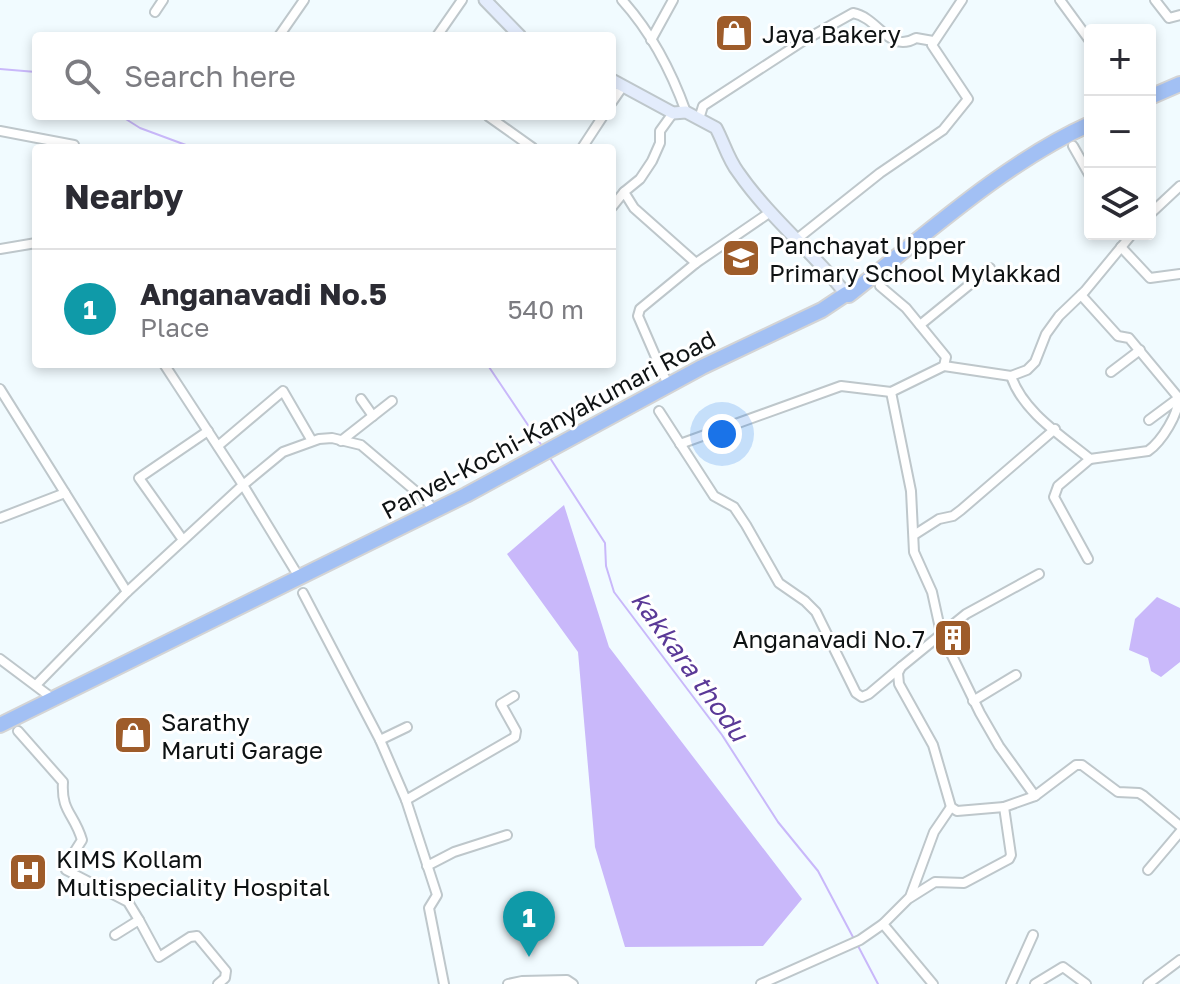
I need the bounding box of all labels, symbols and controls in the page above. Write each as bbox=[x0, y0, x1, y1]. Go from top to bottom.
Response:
shop icon: Jaya Bakery bbox=[713, 12, 755, 54]
place label: Jaya Bakery bbox=[762, 19, 901, 48]
map controls bbox=[1084, 24, 1156, 240]
button: + bbox=[1084, 24, 1156, 96]
search box bbox=[32, 32, 616, 120]
icon: search bbox=[60, 54, 104, 98]
text: Search here bbox=[124, 58, 296, 94]
button: − bbox=[1084, 96, 1156, 168]
button: layers bbox=[1084, 168, 1156, 240]
text: Nearby bbox=[64, 176, 184, 216]
place label: Panchayat Upper Primary School Mylakkad bbox=[769, 230, 1061, 287]
school or university icon: Panchayat Upper Primary School Mylakkad bbox=[720, 237, 762, 279]
text: Anganavadi No.5 bbox=[140, 276, 387, 312]
text: 1 bbox=[83, 294, 97, 325]
text: 540 m bbox=[507, 294, 584, 325]
text: Place bbox=[140, 312, 209, 343]
street label: Panvel-Kochi-Kanyakumari Road bbox=[376, 323, 720, 525]
your location bbox=[702, 414, 742, 454]
water label: kakkara thodu bbox=[625, 585, 756, 749]
building icon: Anganavadi No.7 bbox=[932, 617, 974, 659]
place label: Anganavadi No.7 bbox=[732, 624, 925, 653]
place label: Sarathy Maruti Garage bbox=[161, 707, 323, 764]
shop icon: Sarathy Maruti Garage bbox=[112, 714, 154, 756]
place label: KIMS Kollam Multispeciality Hospital bbox=[56, 844, 330, 901]
hospital icon: KIMS Kollam Multispeciality Hospital bbox=[7, 851, 49, 893]
pin: 1 bbox=[503, 891, 555, 957]

